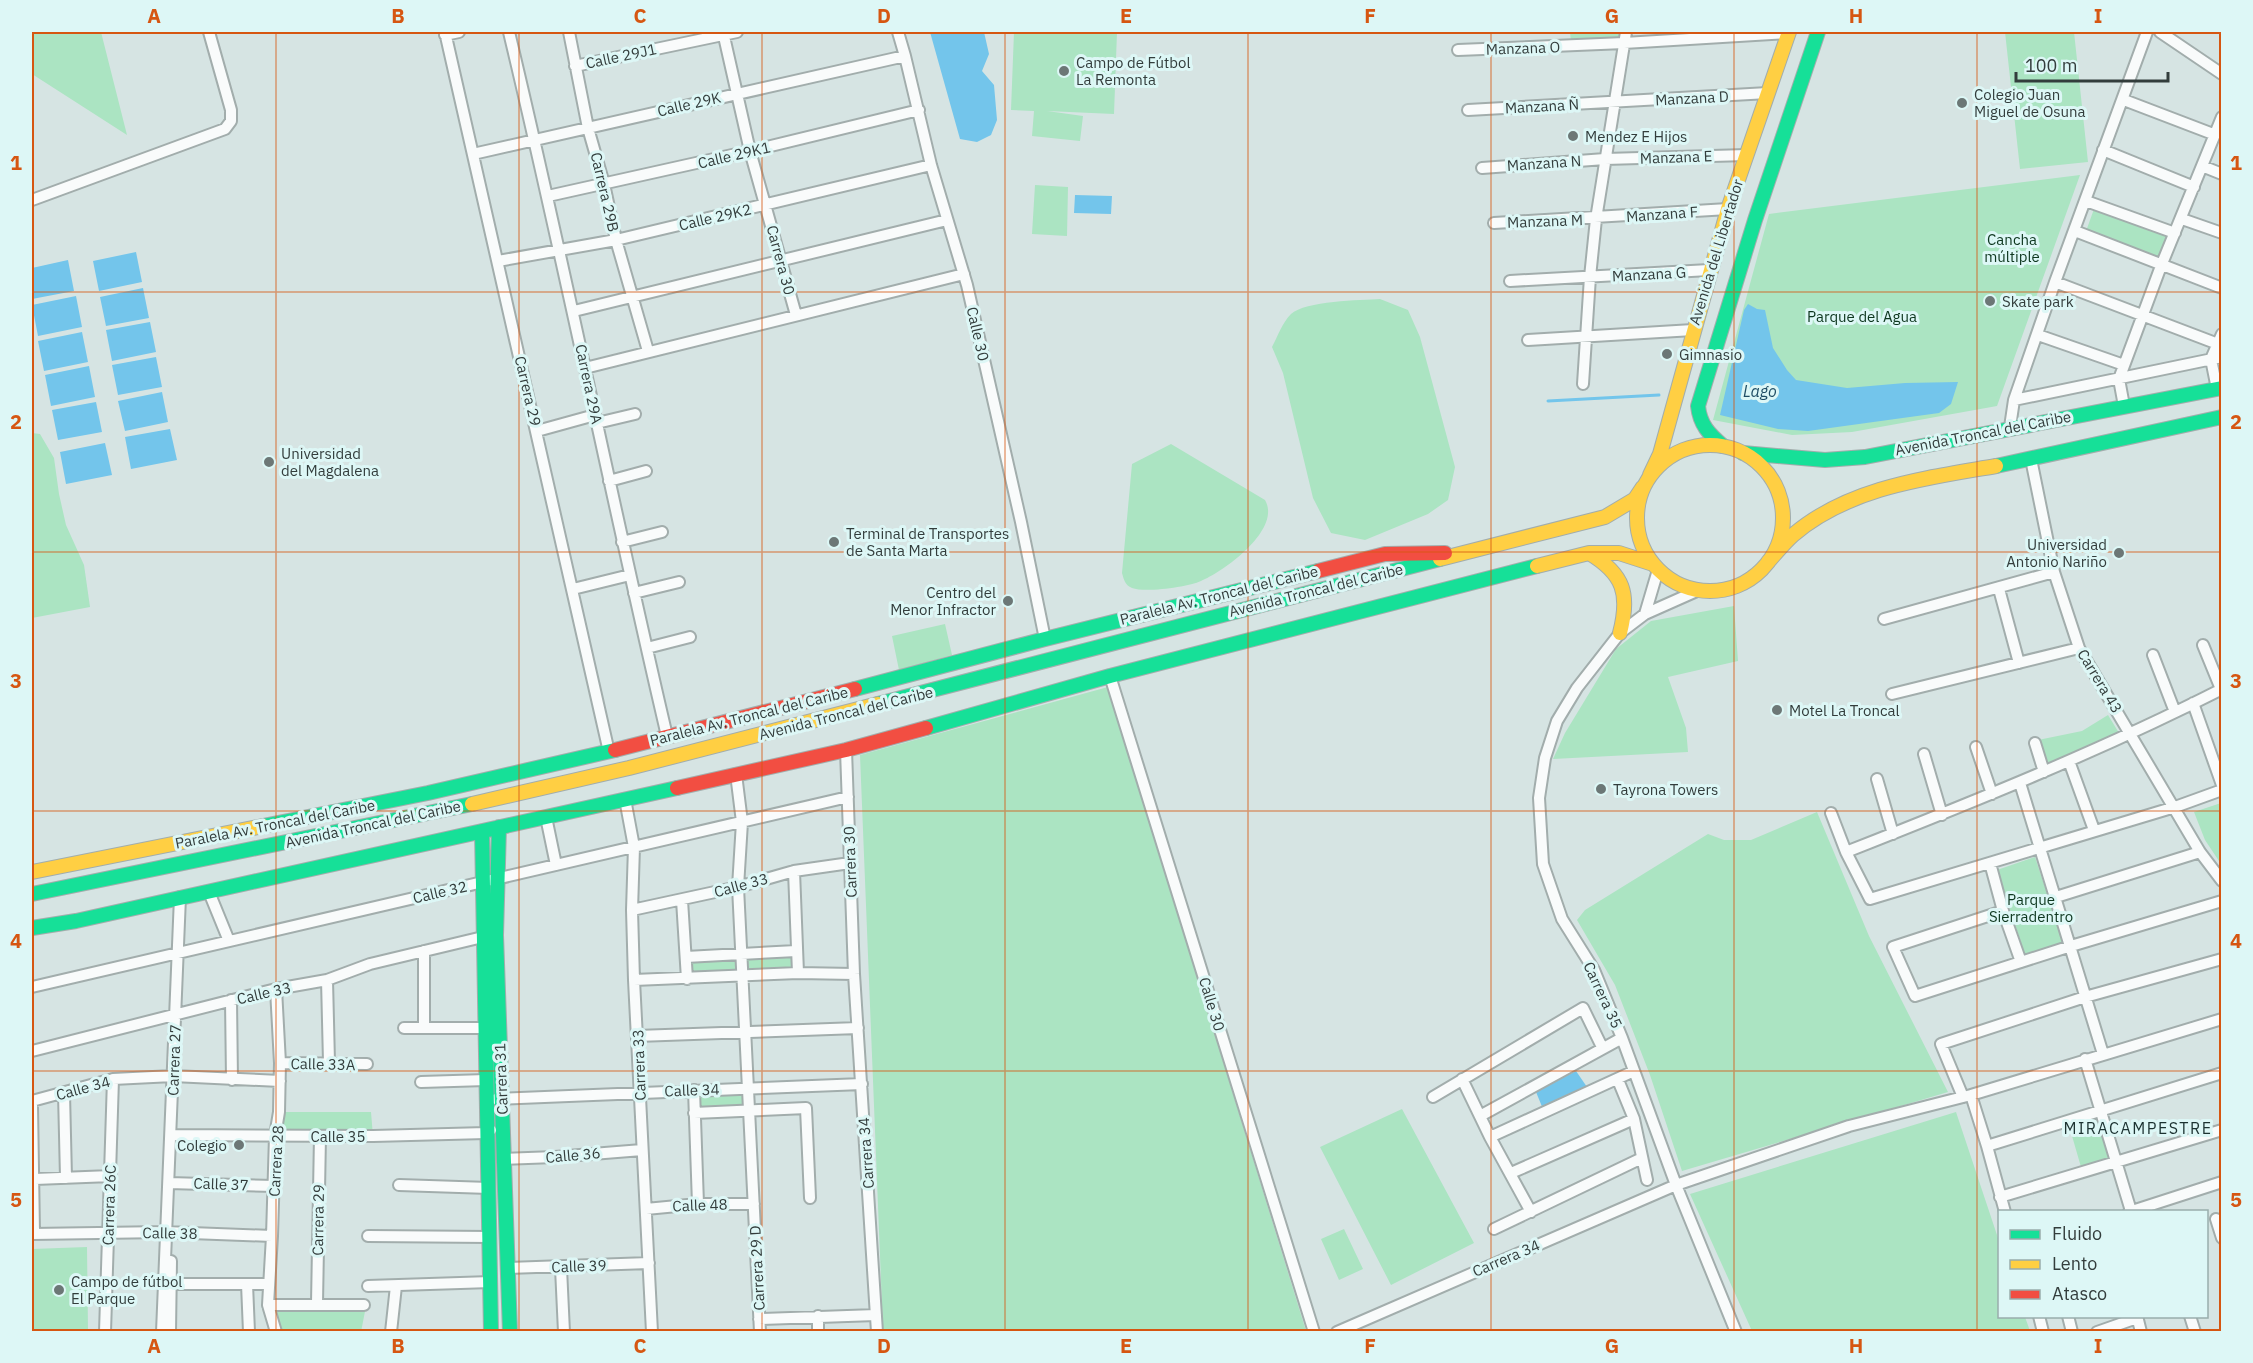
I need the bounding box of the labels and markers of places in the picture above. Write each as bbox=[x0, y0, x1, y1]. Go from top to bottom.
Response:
place label: Campo de Fútbol La Remonta bbox=[1076, 53, 1191, 89]
marker: Campo de Fútbol La Remonta bbox=[1057, 64, 1071, 78]
place label: Colegio Juan Miguel de Osuna bbox=[1974, 85, 2086, 121]
marker: Colegio Juan Miguel de Osuna bbox=[1955, 96, 1969, 110]
place label: Mendez E Hijos bbox=[1585, 127, 1687, 146]
marker: Mendez E Hijos bbox=[1566, 129, 1580, 143]
place label: Skate park bbox=[2002, 292, 2074, 311]
marker: Skate park bbox=[1983, 294, 1997, 308]
place label: Gimnasio bbox=[1679, 345, 1742, 364]
marker: Gimnasio bbox=[1660, 347, 1674, 361]
place label: Universidad del Magdalena bbox=[281, 444, 379, 480]
marker: Universidad del Magdalena bbox=[262, 455, 276, 469]
place label: Terminal de Transportes de Santa Marta bbox=[846, 524, 1009, 560]
marker: Terminal de Transportes de Santa Marta bbox=[827, 535, 841, 549]
place label: Universidad Antonio Nariño bbox=[2006, 535, 2107, 571]
marker: Universidad Antonio Nariño bbox=[2112, 546, 2126, 560]
place label: Centro del Menor Infractor bbox=[890, 583, 996, 619]
marker: Centro del Menor Infractor bbox=[1001, 594, 1015, 608]
place label: Motel La Troncal bbox=[1789, 701, 1900, 720]
marker: Motel La Troncal bbox=[1770, 703, 1784, 717]
place label: Tayrona Towers bbox=[1613, 780, 1718, 799]
marker: Tayrona Towers bbox=[1594, 782, 1608, 796]
place label: Colegio bbox=[177, 1136, 227, 1155]
marker: Colegio bbox=[232, 1138, 246, 1152]
place label: Campo de fútbol El Parque bbox=[71, 1272, 182, 1308]
marker: Campo de fútbol El Parque bbox=[52, 1283, 66, 1297]

